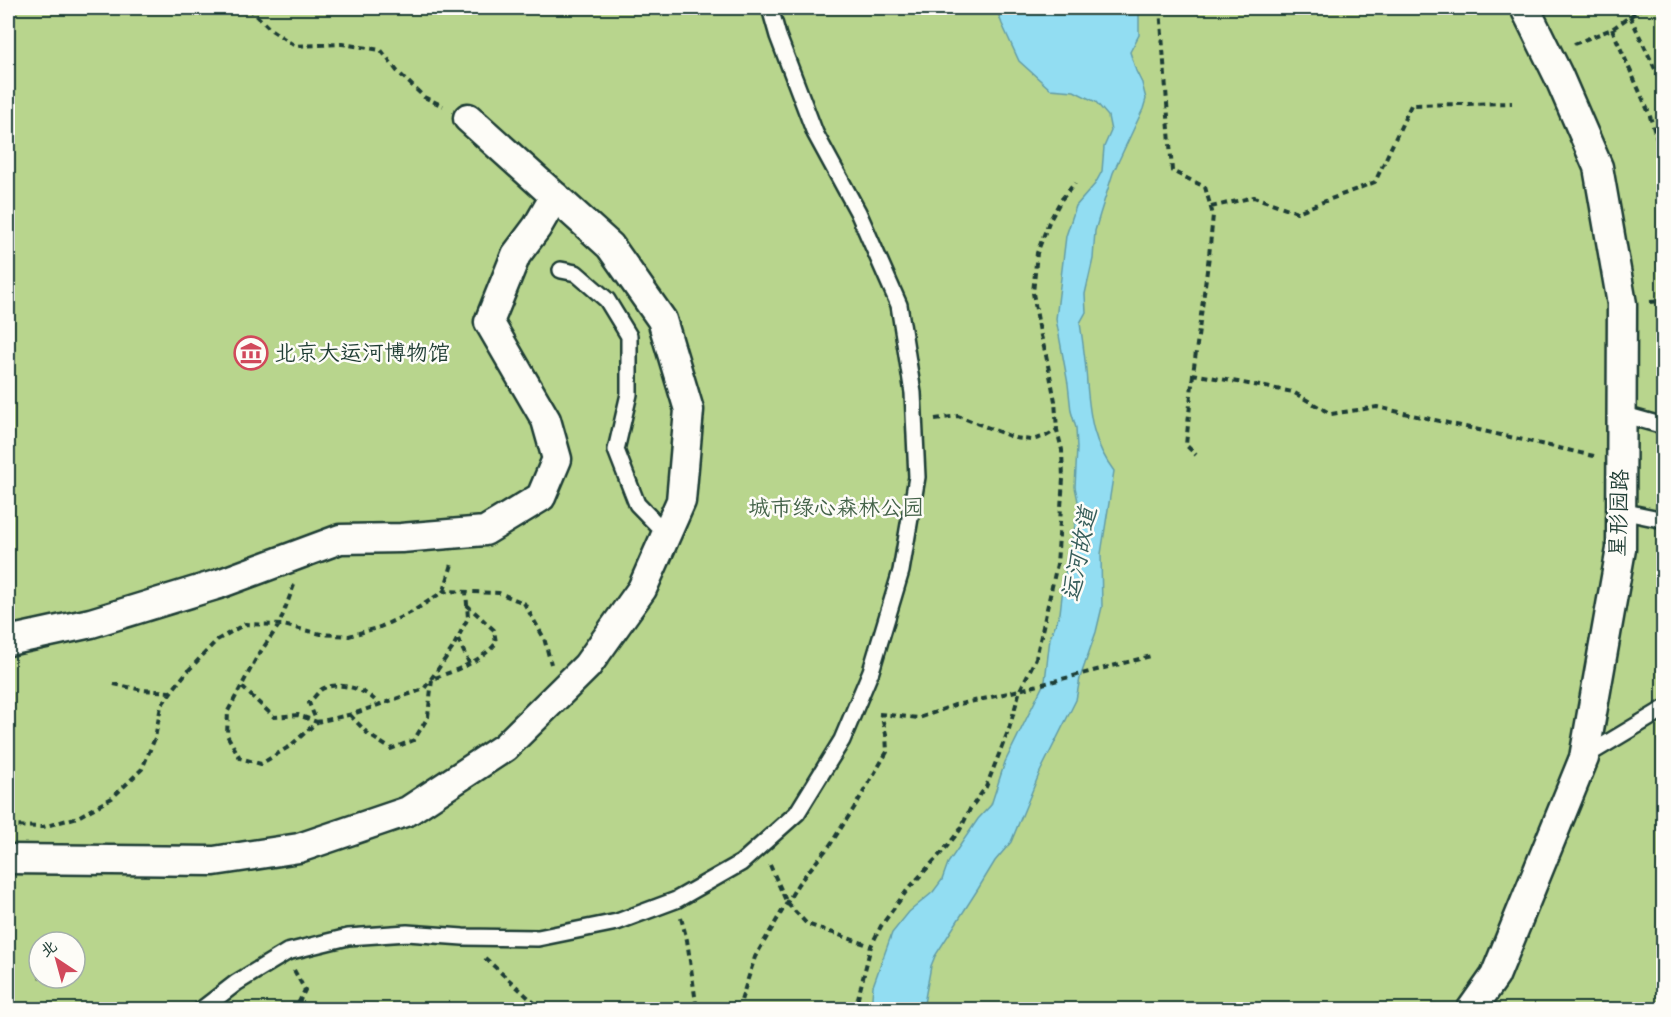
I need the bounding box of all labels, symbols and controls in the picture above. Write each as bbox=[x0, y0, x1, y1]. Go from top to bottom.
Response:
museum icon: 北京大运河博物馆 bbox=[233, 335, 269, 371]
place label: 北京大运河博物馆 bbox=[274, 340, 450, 366]
street label: 星形园路 bbox=[1604, 469, 1634, 557]
park label: 城市绿心森林公园 bbox=[748, 495, 924, 521]
water label: 运河故道 bbox=[1056, 502, 1102, 604]
north arrow bbox=[27, 930, 87, 990]
text: 北 bbox=[37, 937, 61, 961]

